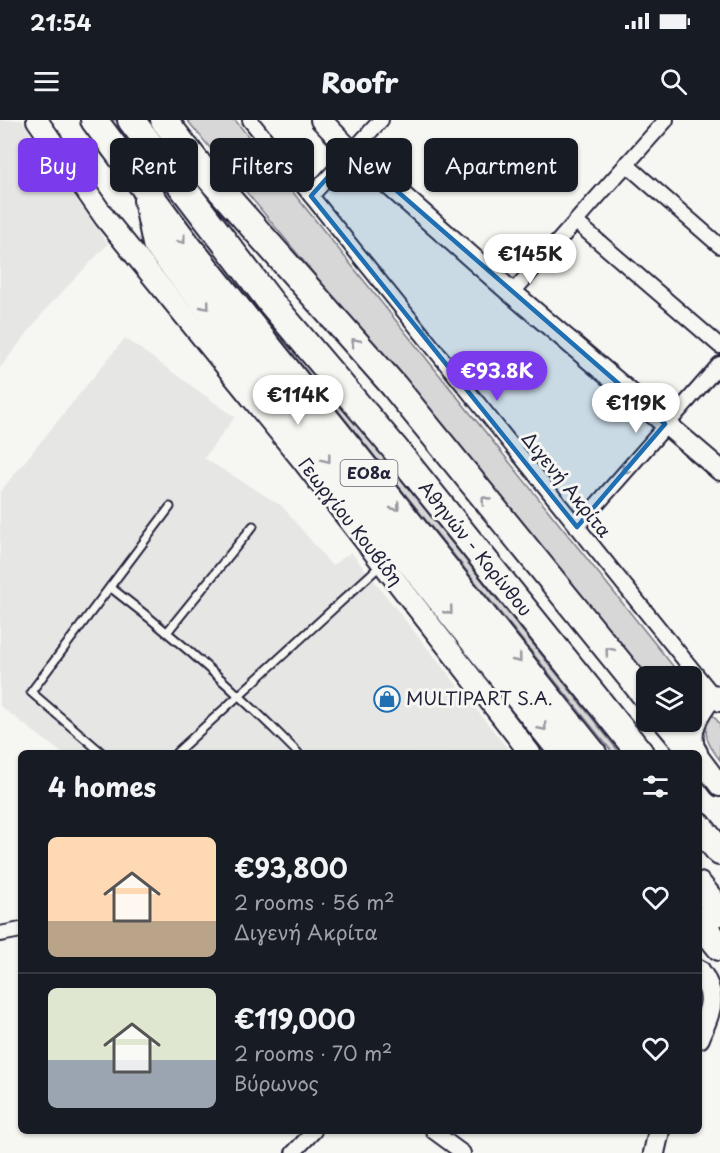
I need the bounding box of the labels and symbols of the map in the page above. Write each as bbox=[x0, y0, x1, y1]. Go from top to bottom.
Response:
one-way arrow bbox=[175, 233, 186, 244]
pin: €145K bbox=[488, 234, 572, 285]
one-way arrow bbox=[199, 300, 210, 311]
one-way arrow bbox=[351, 339, 362, 349]
pin: €93.8K bbox=[448, 351, 546, 402]
pin: €114K bbox=[256, 375, 340, 426]
pin: €119K bbox=[594, 383, 678, 434]
street label: Διγενή Ακρίτα bbox=[516, 425, 618, 543]
street label: Γεωργίου Κουβίδη bbox=[293, 451, 410, 591]
one-way arrow bbox=[320, 452, 331, 463]
road number: ΕΟ8α bbox=[340, 460, 398, 486]
one-way arrow bbox=[622, 463, 633, 474]
street label: Αθηνών - Κορίνθου bbox=[413, 474, 539, 622]
one-way arrow bbox=[482, 496, 493, 507]
one-way arrow bbox=[389, 500, 400, 511]
one-way arrow bbox=[442, 604, 453, 615]
one-way arrow bbox=[605, 647, 616, 658]
one-way arrow bbox=[510, 652, 521, 663]
shop icon: MULTIPART S.A. bbox=[372, 684, 402, 714]
place label: MULTIPART S.A. bbox=[406, 684, 553, 711]
one-way arrow bbox=[535, 721, 546, 732]

